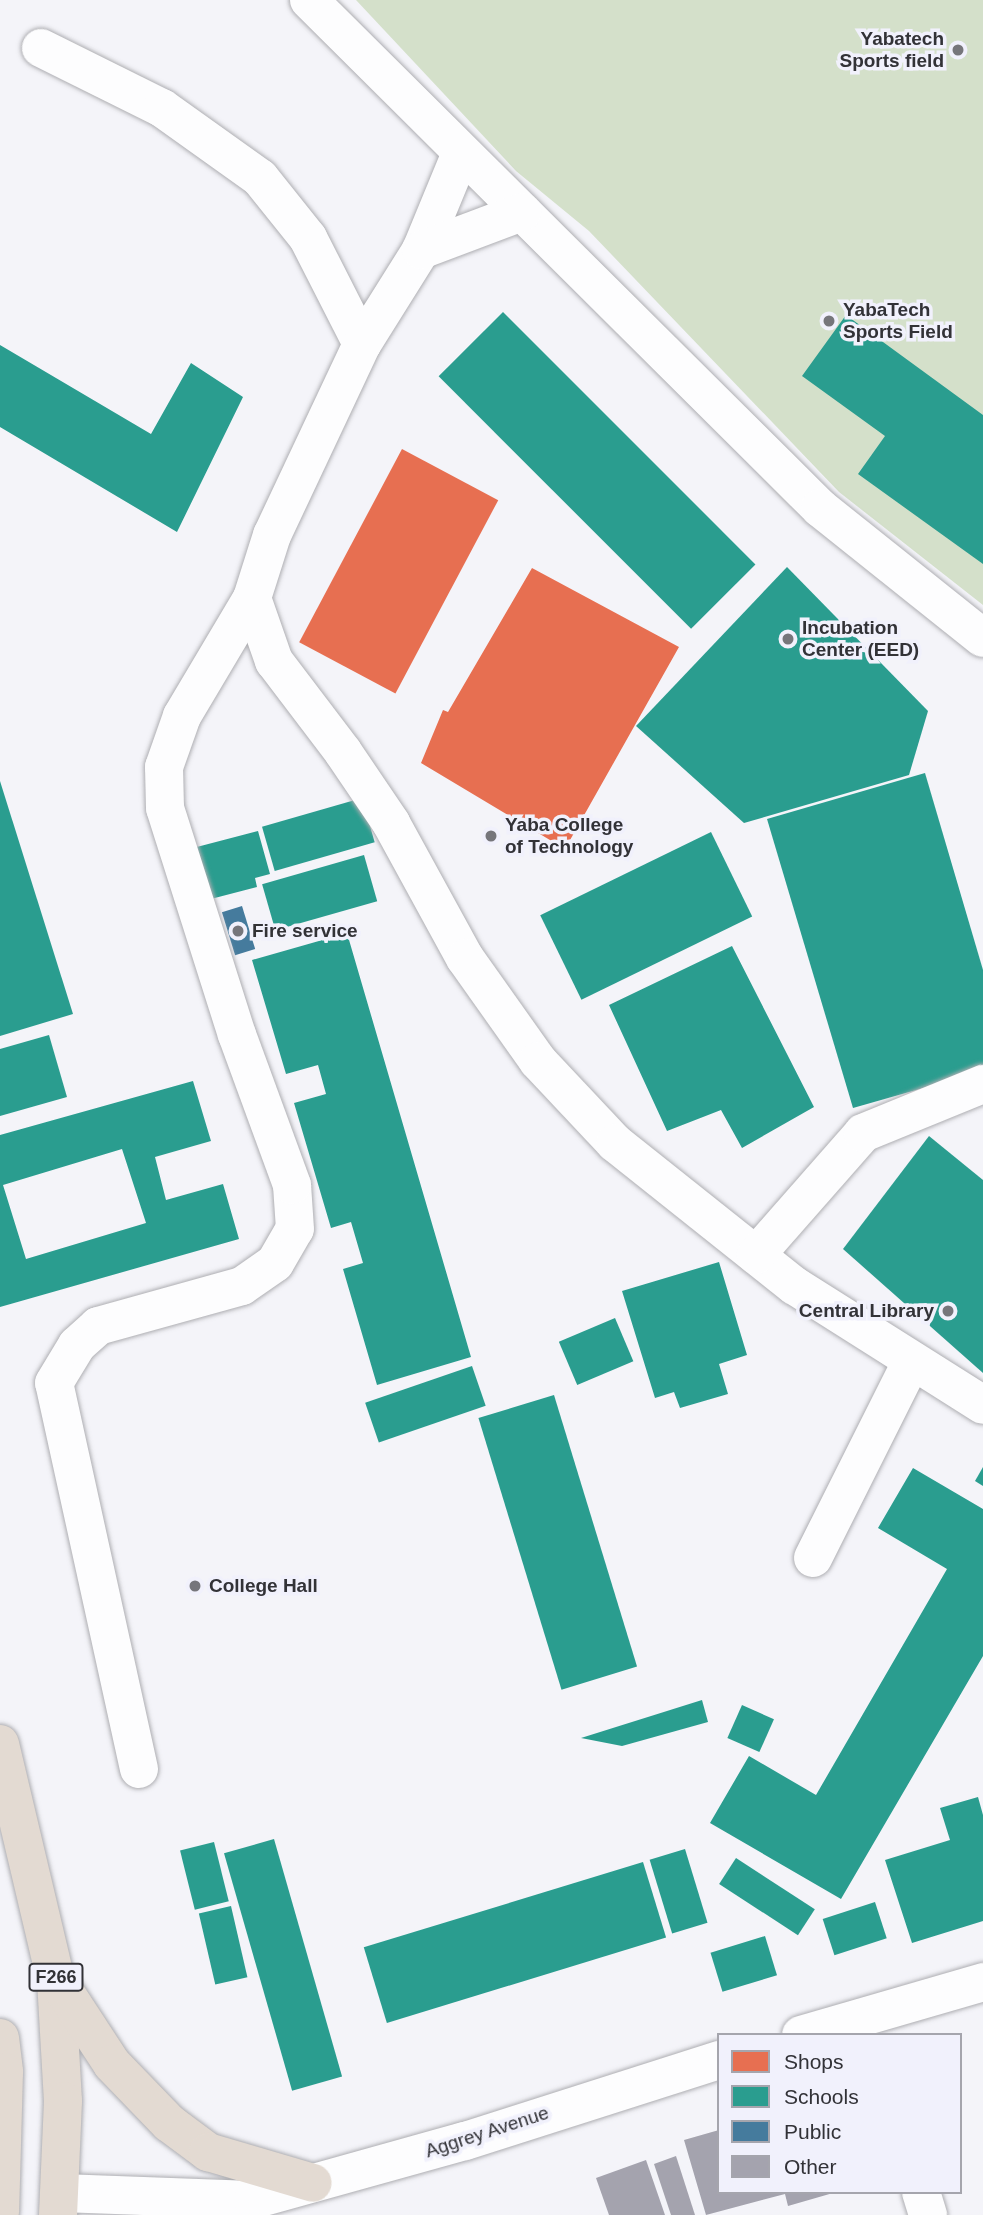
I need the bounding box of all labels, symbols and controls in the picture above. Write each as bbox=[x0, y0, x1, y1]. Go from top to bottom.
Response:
place label: Yabatech Sports field bbox=[839, 28, 944, 72]
marker: Yabatech Sports field bbox=[950, 42, 966, 58]
place label: YabaTech Sports Field bbox=[843, 299, 953, 343]
marker: YabaTech Sports Field bbox=[821, 313, 837, 329]
place label: Incubation Center (EED) bbox=[802, 617, 919, 661]
marker: Incubation Center (EED) bbox=[780, 631, 796, 647]
place label: Yaba College of Technology bbox=[505, 814, 633, 858]
marker: Yaba College of Technology bbox=[483, 828, 499, 844]
place label: Fire service bbox=[252, 920, 358, 942]
marker: Fire service bbox=[230, 923, 246, 939]
place label: Central Library bbox=[799, 1300, 934, 1322]
marker: Central Library bbox=[940, 1303, 956, 1319]
place label: College Hall bbox=[209, 1575, 318, 1597]
marker: College Hall bbox=[187, 1578, 203, 1594]
road number: F266 bbox=[28, 1963, 84, 1992]
legend bbox=[717, 2033, 962, 2194]
text: Shops bbox=[784, 2050, 844, 2073]
text: Schools bbox=[784, 2085, 859, 2108]
street label: Aggrey Avenue bbox=[422, 2101, 552, 2163]
text: Public bbox=[784, 2120, 841, 2143]
text: Other bbox=[784, 2155, 837, 2178]

